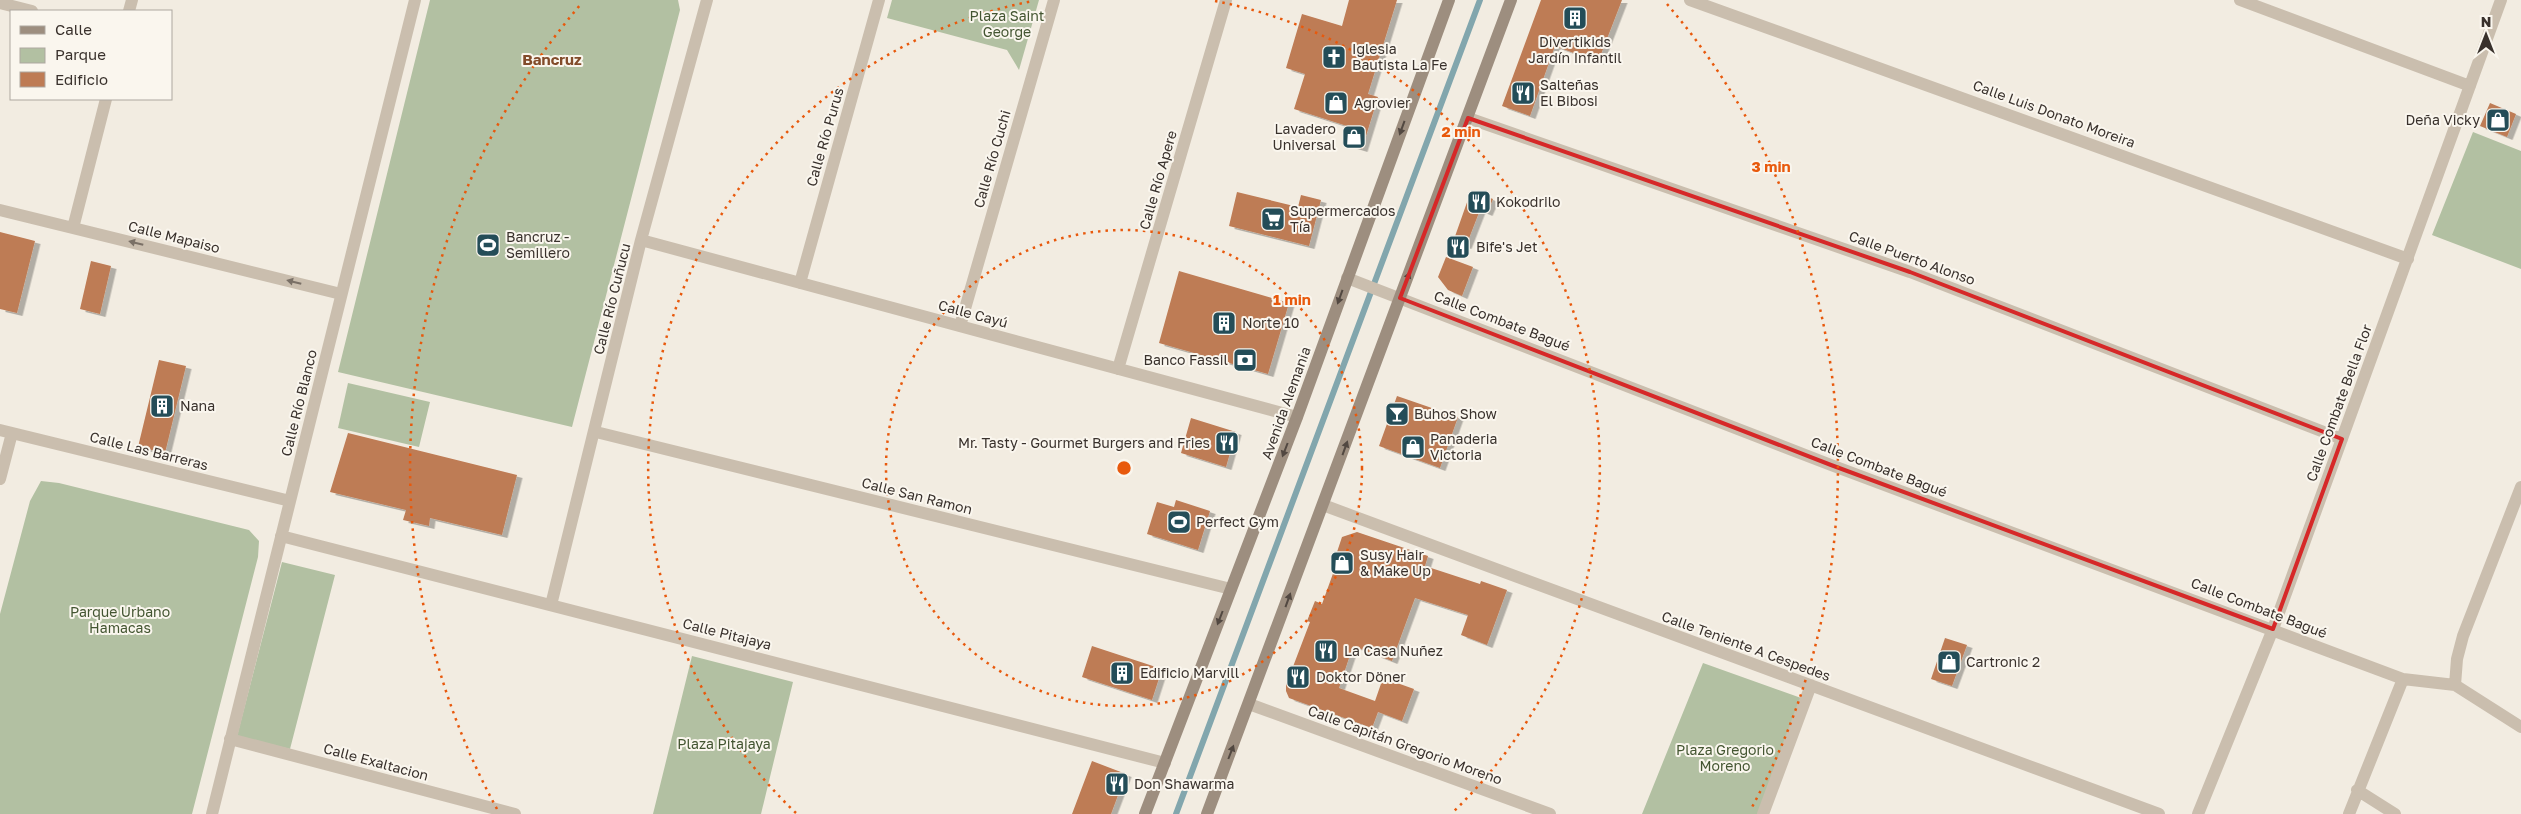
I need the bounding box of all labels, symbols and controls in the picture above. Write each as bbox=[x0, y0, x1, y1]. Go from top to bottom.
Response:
building icon: Divertikids Jardín Infantil bbox=[1562, 5, 1588, 31]
park label: Plaza Saint George bbox=[970, 7, 1044, 40]
legend bbox=[10, 10, 172, 100]
north arrow bbox=[2461, 10, 2511, 60]
text: N bbox=[2481, 13, 2491, 30]
text: Calle bbox=[55, 20, 92, 38]
place label: Divertikids Jardín Infantil bbox=[1528, 33, 1622, 66]
place label: Iglesia Bautista La Fe bbox=[1352, 40, 1447, 73]
church icon: Iglesia Bautista La Fe bbox=[1321, 44, 1347, 70]
text: Parque bbox=[55, 45, 106, 63]
district label: Bancruz bbox=[522, 50, 582, 68]
text: Edificio bbox=[55, 70, 108, 88]
place label: Salteñas El Bibosi bbox=[1540, 76, 1599, 109]
street label: Calle Luis Donato Moreira bbox=[1971, 76, 2138, 151]
restaurant icon: Salteñas El Bibosi bbox=[1510, 80, 1536, 106]
street label: Calle Río Purus bbox=[802, 85, 847, 188]
shop icon: Agrovier bbox=[1323, 90, 1349, 116]
place label: Agrovier bbox=[1354, 94, 1411, 111]
shop icon: Deña Vicky bbox=[2485, 107, 2511, 133]
street label: Calle Río Cuchi bbox=[969, 108, 1014, 210]
place label: Deña Vicky bbox=[2405, 111, 2480, 128]
place label: Lavadero Universal bbox=[1272, 120, 1336, 153]
one-way arrow bbox=[1398, 121, 1406, 136]
text: 2 min bbox=[1441, 122, 1481, 140]
shop icon: Lavadero Universal bbox=[1341, 124, 1367, 150]
street label: Calle Río Apere bbox=[1135, 128, 1180, 232]
text: 3 min bbox=[1751, 157, 1791, 175]
restaurant icon: Kokodrilo bbox=[1466, 189, 1492, 215]
place label: Kokodrilo bbox=[1496, 193, 1560, 210]
place label: Supermercados Tía bbox=[1290, 202, 1395, 235]
supermarket icon: Supermercados Tía bbox=[1260, 206, 1286, 232]
street label: Calle Mapaiso bbox=[126, 217, 222, 256]
street label: Calle Puerto Alonso bbox=[1847, 227, 1978, 288]
place label: Bancruz - Semillero bbox=[506, 228, 570, 261]
sports icon: Bancruz - Semillero bbox=[475, 232, 501, 258]
restaurant icon: Bife's Jet bbox=[1445, 234, 1471, 260]
place label: Bife's Jet bbox=[1476, 238, 1538, 255]
one-way arrow bbox=[129, 239, 144, 247]
street label: Calle Río Cuñucu bbox=[589, 241, 634, 356]
one-way arrow bbox=[1404, 272, 1412, 286]
one-way arrow bbox=[287, 278, 302, 286]
street label: Calle Combate Bagué bbox=[1432, 287, 1573, 354]
text: 1 min bbox=[1273, 290, 1311, 308]
one-way arrow bbox=[1336, 290, 1344, 305]
street label: Calle Cayú bbox=[936, 296, 1010, 331]
building icon: Norte 10 bbox=[1211, 310, 1237, 336]
place label: Norte 10 bbox=[1242, 314, 1299, 331]
street label: Calle Combate Bella Flor bbox=[2302, 321, 2375, 484]
street label: Avenida Alemania bbox=[1257, 344, 1314, 462]
bank icon: Banco Fassil bbox=[1232, 347, 1258, 373]
street label: Calle Río Blanco bbox=[277, 348, 320, 458]
place label: Banco Fassil bbox=[1144, 351, 1228, 368]
building icon: Nana bbox=[149, 393, 175, 419]
place label: Nana bbox=[180, 397, 215, 414]
bar icon: Buhos Show bbox=[1384, 401, 1410, 427]
place label: Buhos Show bbox=[1414, 405, 1497, 422]
street label: Calle Las Barreras bbox=[88, 428, 210, 473]
restaurant icon: Mr. Tasty - Gourmet Burgers and Fries bbox=[1214, 430, 1240, 456]
place label: Panaderia Victoria bbox=[1430, 430, 1497, 463]
street label: Calle Combate Bagué bbox=[1809, 433, 1950, 500]
place label: Mr. Tasty - Gourmet Burgers and Fries bbox=[958, 434, 1210, 451]
shop icon: Panaderia Victoria bbox=[1400, 434, 1426, 460]
one-way arrow bbox=[1341, 440, 1349, 455]
one-way arrow bbox=[1281, 443, 1289, 458]
centre of rings bbox=[1115, 459, 1133, 477]
street label: Calle San Ramon bbox=[860, 474, 974, 517]
sports icon: Perfect Gym bbox=[1166, 509, 1192, 535]
place label: Perfect Gym bbox=[1196, 513, 1279, 530]
place label: Susy Hair & Make Up bbox=[1360, 546, 1431, 579]
shop icon: Susy Hair & Make Up bbox=[1329, 550, 1355, 576]
street label: Calle Combate Bagué bbox=[2189, 574, 2330, 641]
one-way arrow bbox=[1284, 592, 1292, 607]
park label: Parque Urbano Hamacas bbox=[70, 603, 170, 636]
street label: Calle Teniente A Cespedes bbox=[1659, 607, 1833, 684]
one-way arrow bbox=[1216, 610, 1223, 625]
street label: Calle Pitajaya bbox=[681, 614, 773, 653]
restaurant icon: La Casa Nuñez bbox=[1313, 638, 1339, 664]
place label: La Casa Nuñez bbox=[1344, 642, 1443, 659]
shop icon: Cartronic 2 bbox=[1936, 649, 1962, 675]
place label: Cartronic 2 bbox=[1966, 653, 2040, 670]
building icon: Edificio Marvill bbox=[1109, 660, 1135, 686]
place label: Edificio Marvill bbox=[1140, 664, 1239, 681]
restaurant icon: Doktor Döner bbox=[1285, 664, 1311, 690]
place label: Doktor Döner bbox=[1316, 668, 1406, 685]
street label: Calle Capitán Gregorio Moreno bbox=[1306, 701, 1505, 788]
park label: Plaza Pitajaya bbox=[677, 735, 771, 752]
street label: Calle Exaltacion bbox=[322, 739, 430, 784]
park label: Plaza Gregorio Moreno bbox=[1676, 741, 1774, 774]
one-way arrow bbox=[1227, 744, 1235, 759]
restaurant icon: Don Shawarma bbox=[1104, 771, 1130, 797]
place label: Don Shawarma bbox=[1134, 775, 1234, 792]

